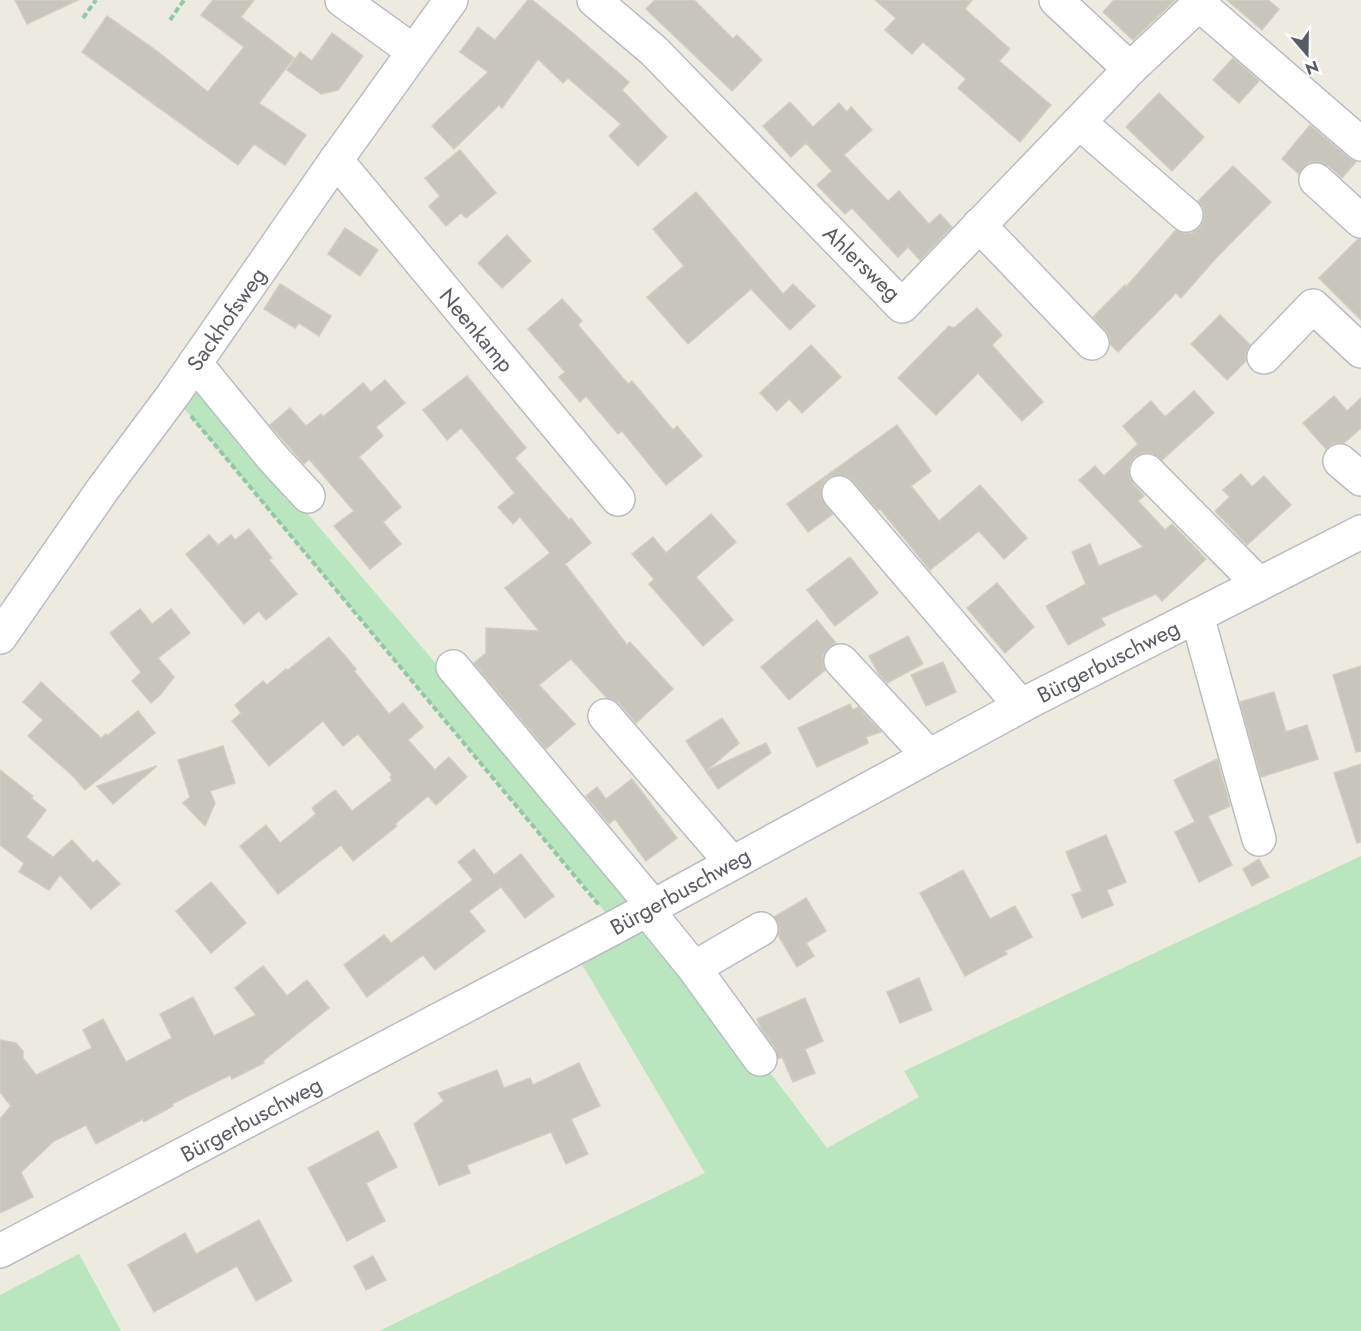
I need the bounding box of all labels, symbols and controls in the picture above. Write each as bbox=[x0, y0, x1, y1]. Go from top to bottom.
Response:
north arrow bbox=[1277, 24, 1337, 84]
text: N bbox=[1302, 55, 1322, 81]
street label: Ahlersweg bbox=[816, 218, 908, 308]
street label: Sackhofsweg bbox=[178, 261, 274, 377]
street label: Neenkamp bbox=[432, 281, 522, 379]
street label: Bürgerbuschweg bbox=[1031, 611, 1185, 711]
street label: Bürgerbuschweg bbox=[604, 839, 756, 943]
street label: Bürgerbuschweg bbox=[175, 1068, 327, 1170]

